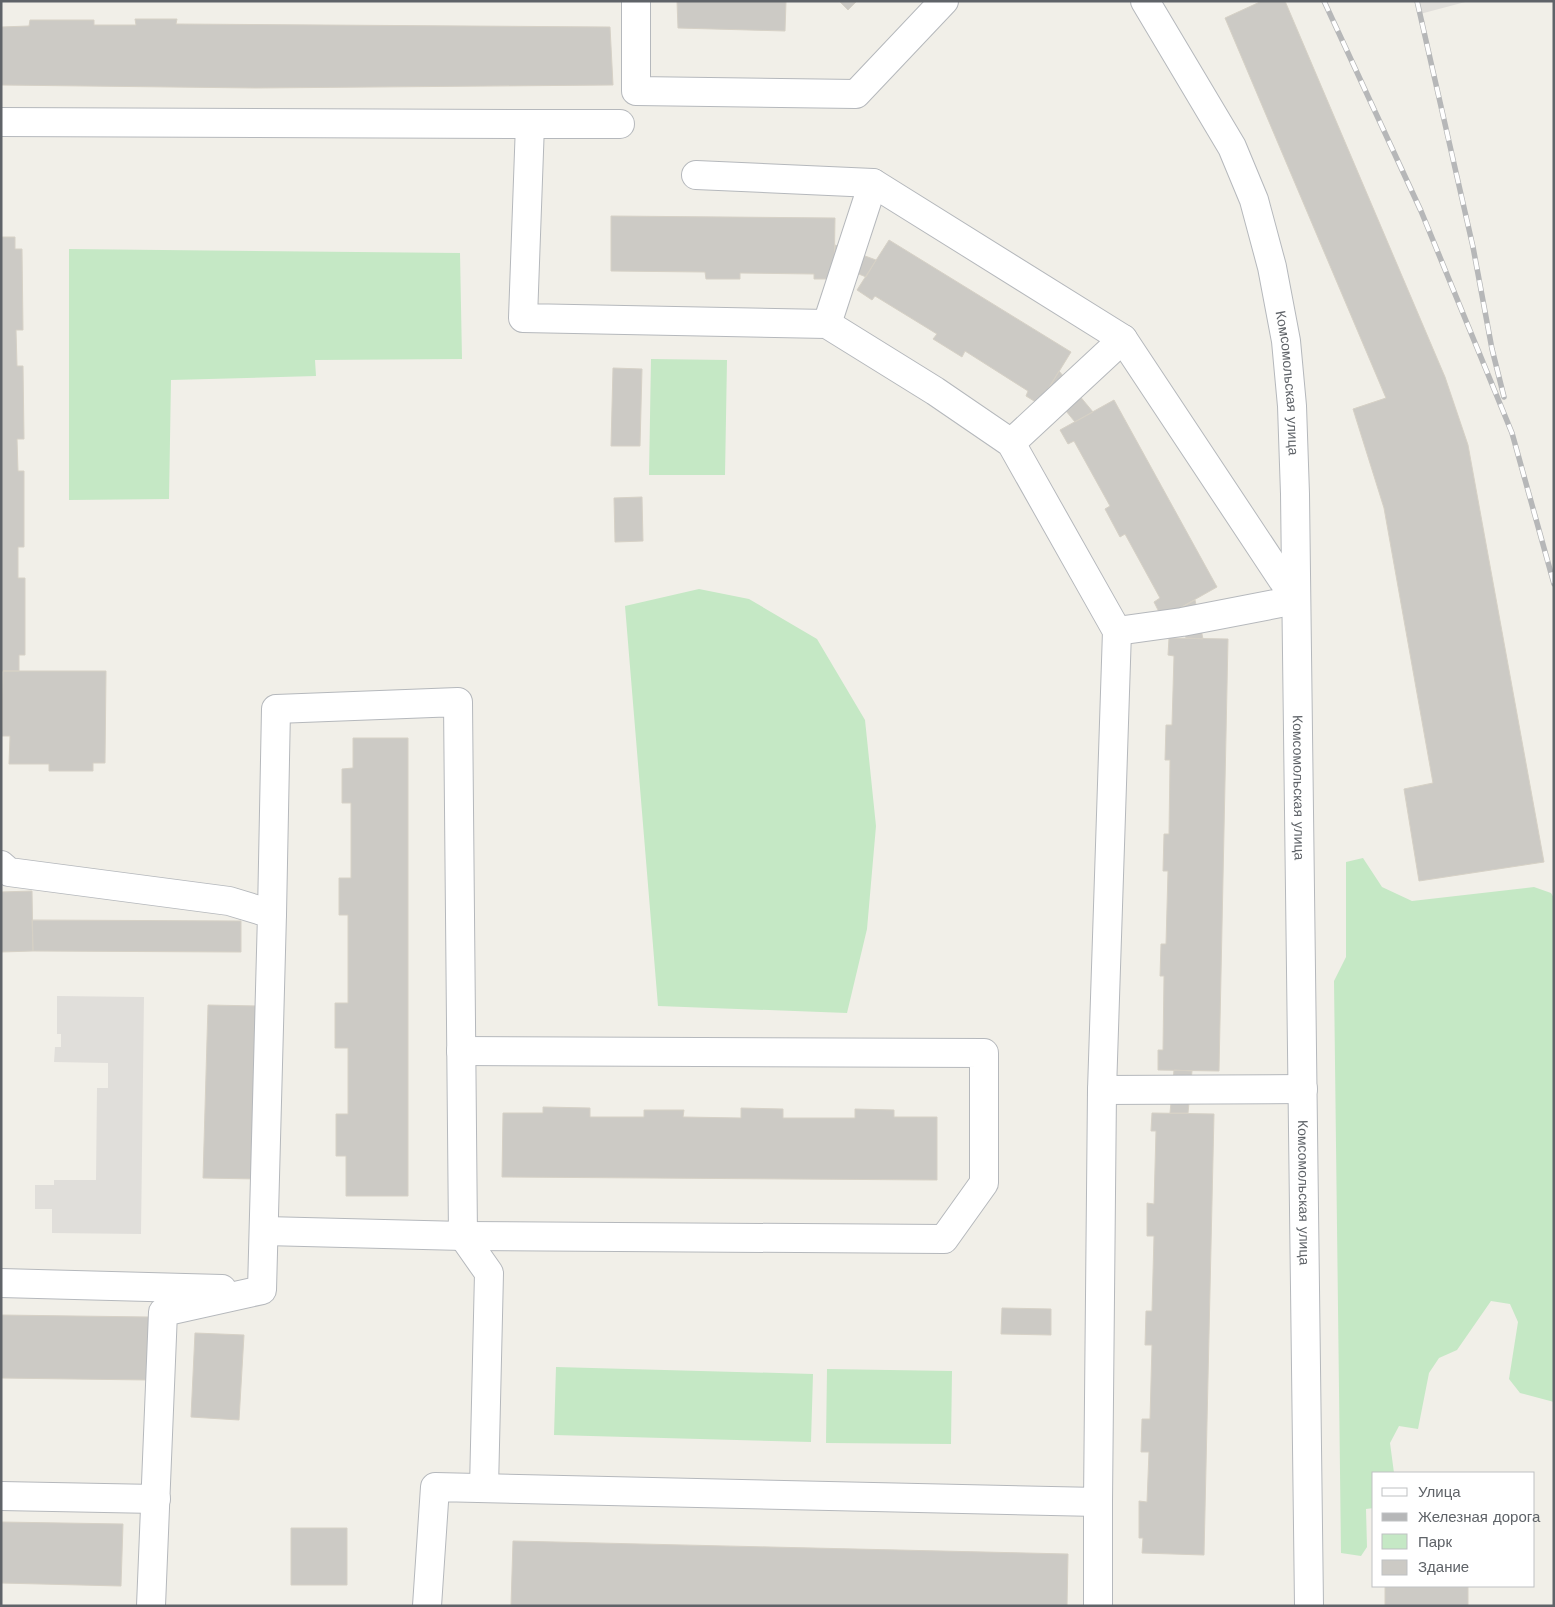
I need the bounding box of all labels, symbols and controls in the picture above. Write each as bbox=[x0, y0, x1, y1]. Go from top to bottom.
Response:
street label: Комсомольская улица bbox=[1272, 309, 1302, 456]
street label: Комсомольская улица bbox=[1290, 715, 1308, 861]
street label: Комсомольская улица bbox=[1295, 1120, 1313, 1266]
legend bbox=[1372, 1472, 1535, 1587]
text: Улица bbox=[1418, 1483, 1461, 1501]
text: Железная дорога bbox=[1418, 1508, 1541, 1526]
text: Парк bbox=[1418, 1533, 1452, 1551]
text: Здание bbox=[1418, 1558, 1469, 1576]

